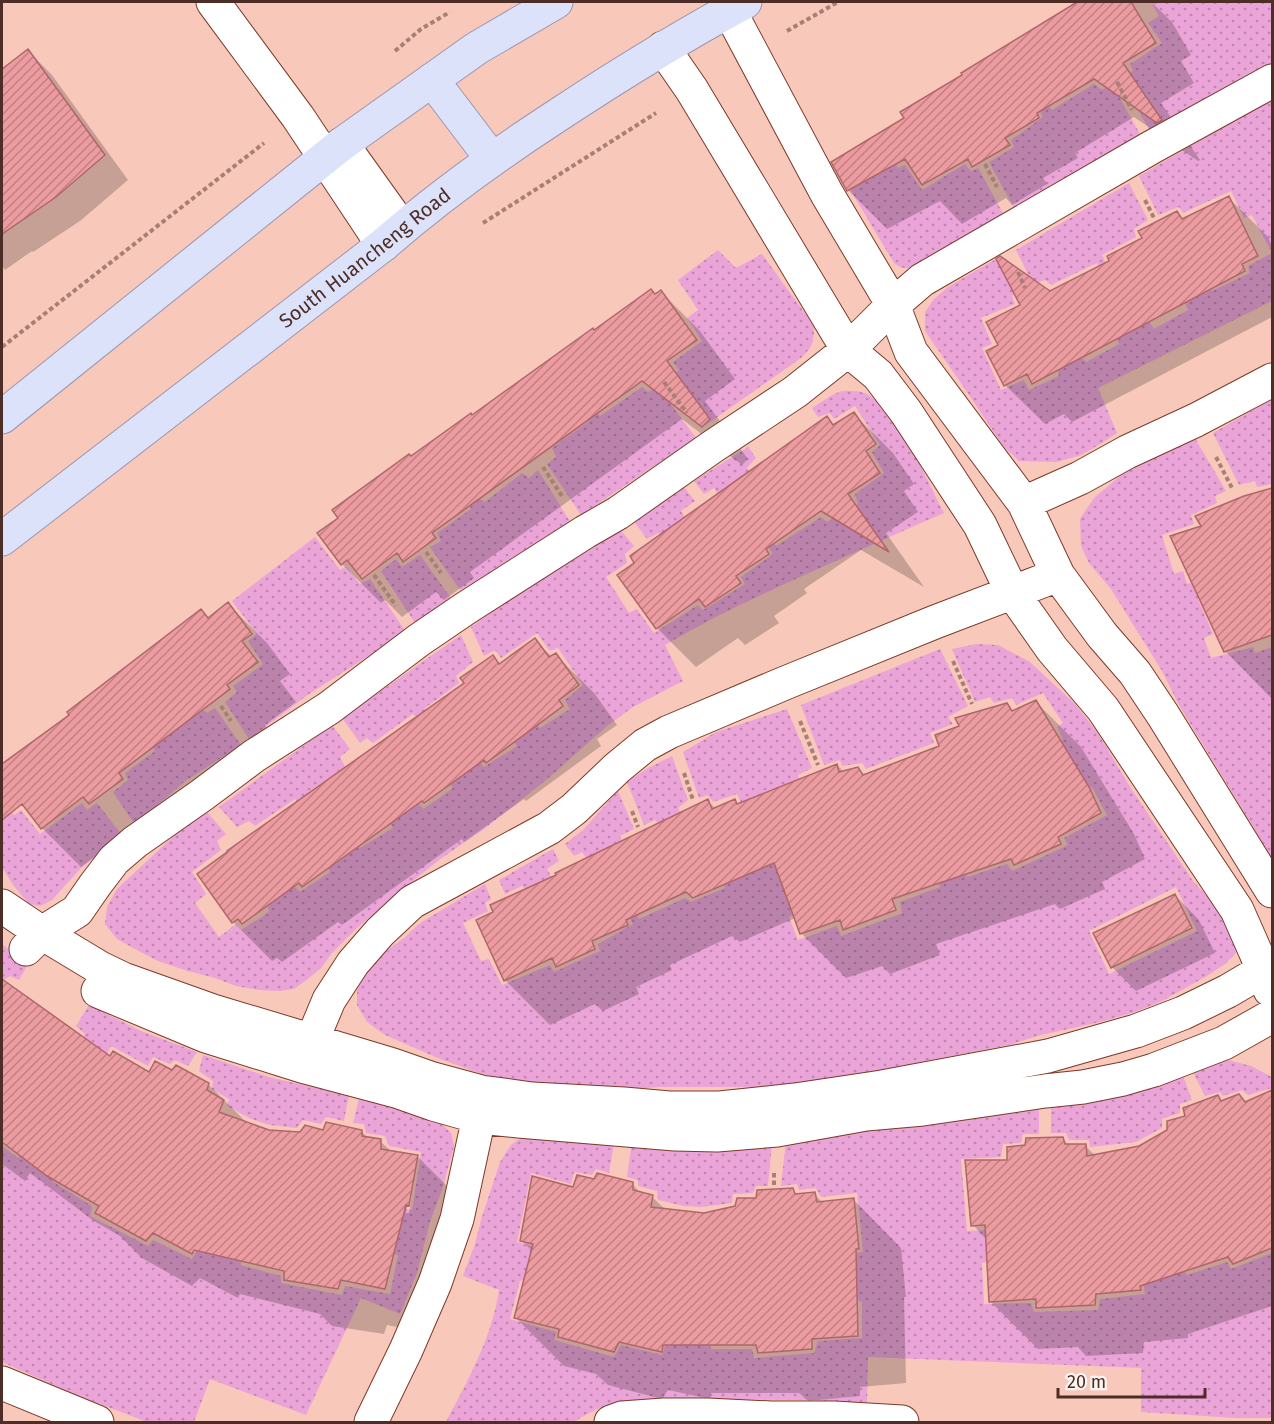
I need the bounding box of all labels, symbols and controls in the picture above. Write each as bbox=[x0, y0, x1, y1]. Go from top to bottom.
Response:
street label: South Huancheng Road bbox=[274, 183, 455, 333]
scale bar bbox=[1058, 1361, 1205, 1399]
text: 20 m bbox=[1067, 1371, 1106, 1393]

